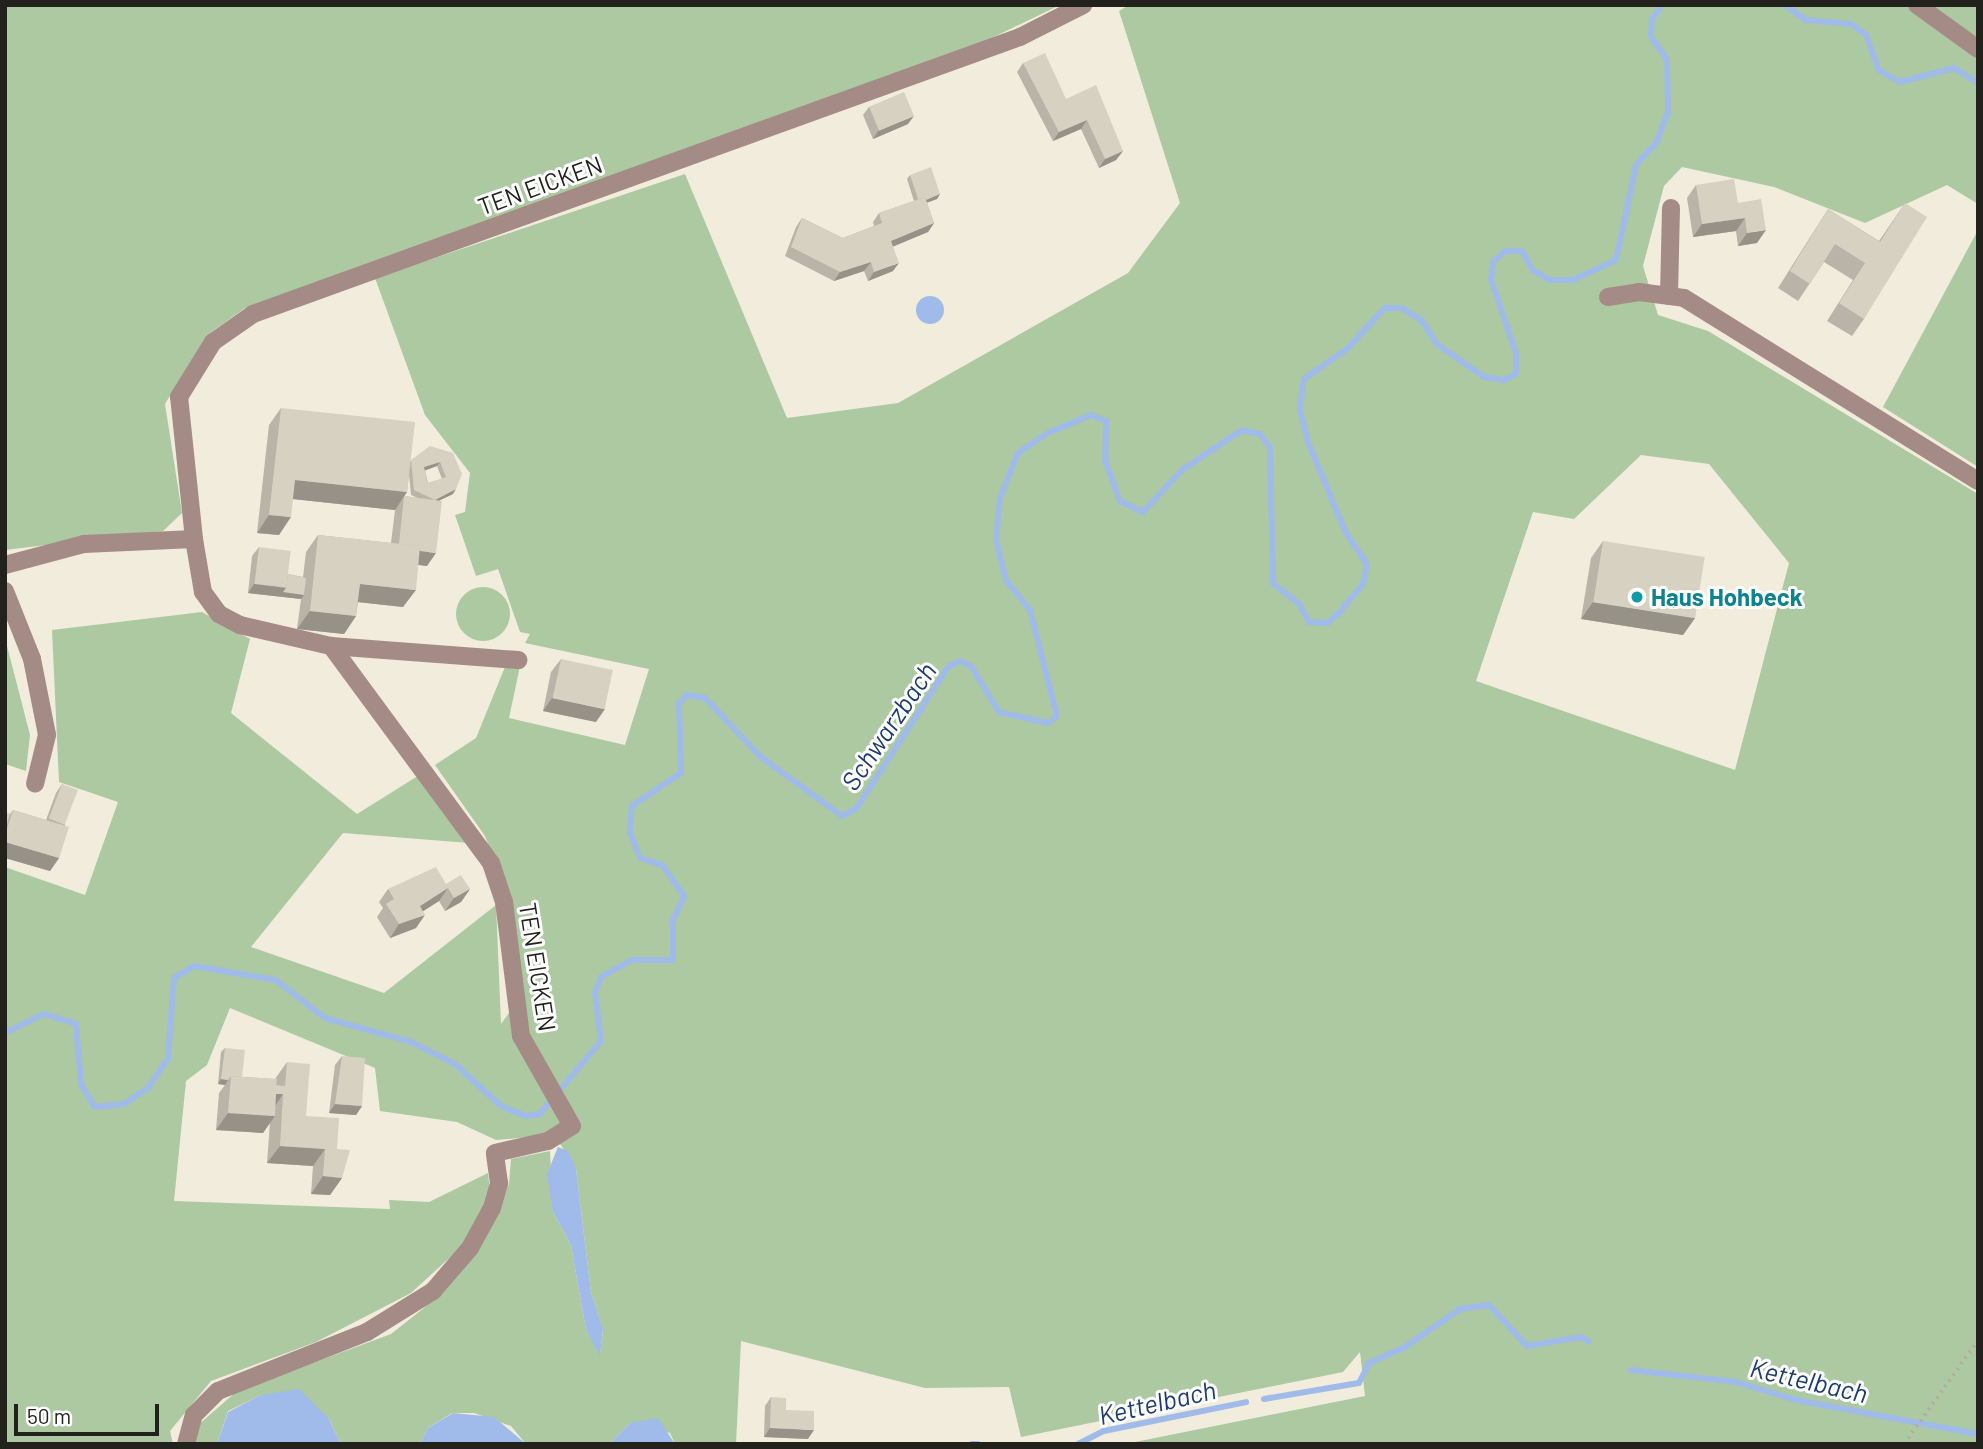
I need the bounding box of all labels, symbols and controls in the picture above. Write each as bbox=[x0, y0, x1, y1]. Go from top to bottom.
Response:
street label: TEN EICKEN bbox=[474, 149, 606, 221]
place label: Haus Hohbeck bbox=[1651, 583, 1803, 611]
marker: Haus Hohbeck bbox=[1629, 589, 1645, 605]
water label: Schwarzbach bbox=[834, 656, 942, 796]
street label: TEN EICKEN bbox=[514, 901, 562, 1033]
water label: Kettelbach bbox=[1747, 1351, 1871, 1409]
water label: Kettelbach bbox=[1095, 1373, 1219, 1431]
scale bar bbox=[18, 1390, 163, 1434]
text: 50 m bbox=[27, 1403, 71, 1428]

